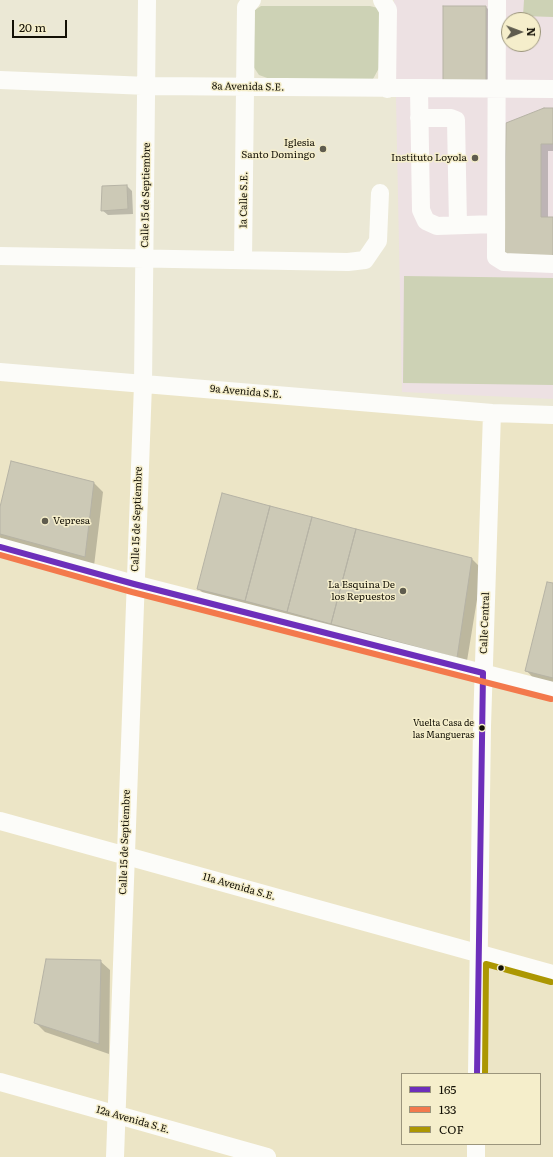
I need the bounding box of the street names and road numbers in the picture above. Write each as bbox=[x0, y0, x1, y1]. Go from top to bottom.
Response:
street label: 8a Avenida S.E. bbox=[212, 80, 284, 94]
street label: Calle 15 de Septiembre bbox=[139, 142, 153, 248]
street label: 1a Calle S.E. bbox=[238, 172, 250, 228]
street label: 9a Avenida S.E. bbox=[209, 383, 283, 401]
street label: Calle 15 de Septiembre bbox=[129, 466, 145, 572]
street label: Calle Central bbox=[478, 592, 492, 654]
street label: Calle 15 de Septiembre bbox=[117, 789, 133, 895]
street label: 11a Avenida S.E. bbox=[201, 871, 277, 903]
street label: 12a Avenida S.E. bbox=[95, 1104, 171, 1136]

